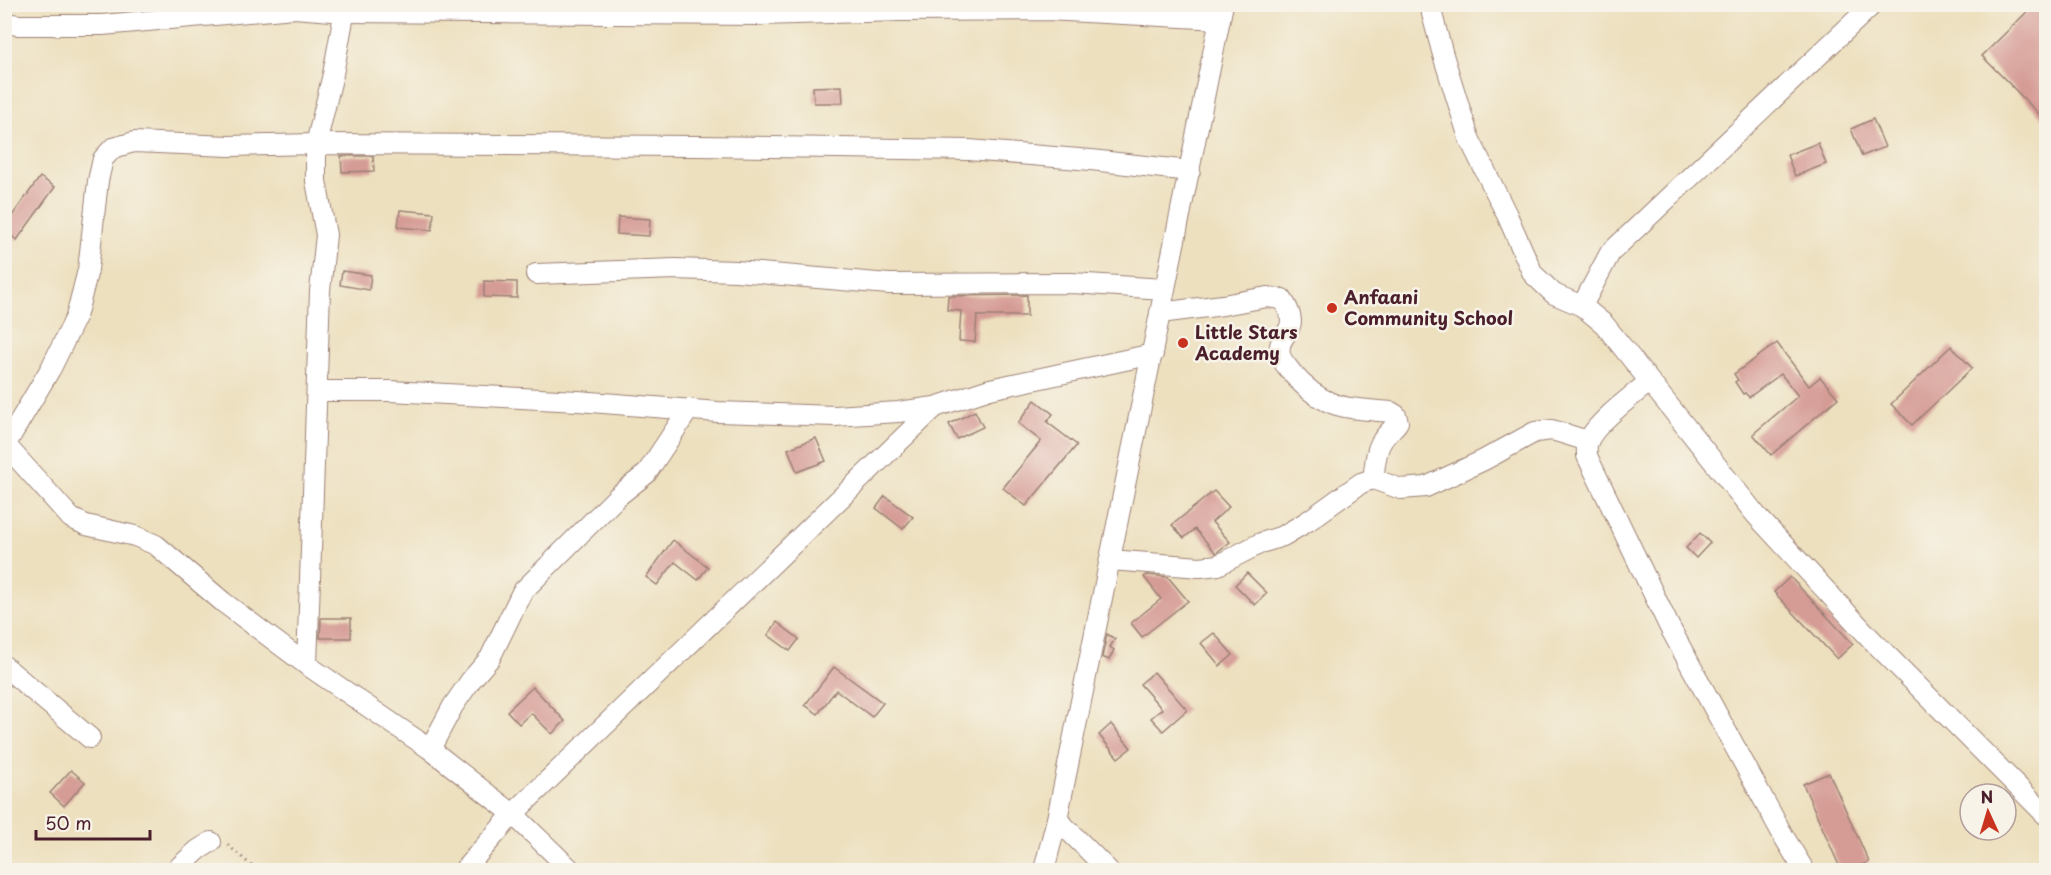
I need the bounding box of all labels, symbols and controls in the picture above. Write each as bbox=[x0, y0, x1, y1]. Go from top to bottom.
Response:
place label: Anfaani Community School bbox=[1344, 283, 1513, 331]
marker: Anfaani Community School bbox=[1325, 301, 1339, 315]
place label: Little Stars Academy bbox=[1194, 318, 1298, 366]
marker: Little Stars Academy bbox=[1176, 336, 1190, 350]
north arrow bbox=[1958, 782, 2018, 842]
text: N bbox=[1980, 784, 1994, 808]
scale bar bbox=[36, 803, 150, 841]
text: 50 m bbox=[45, 809, 92, 836]

